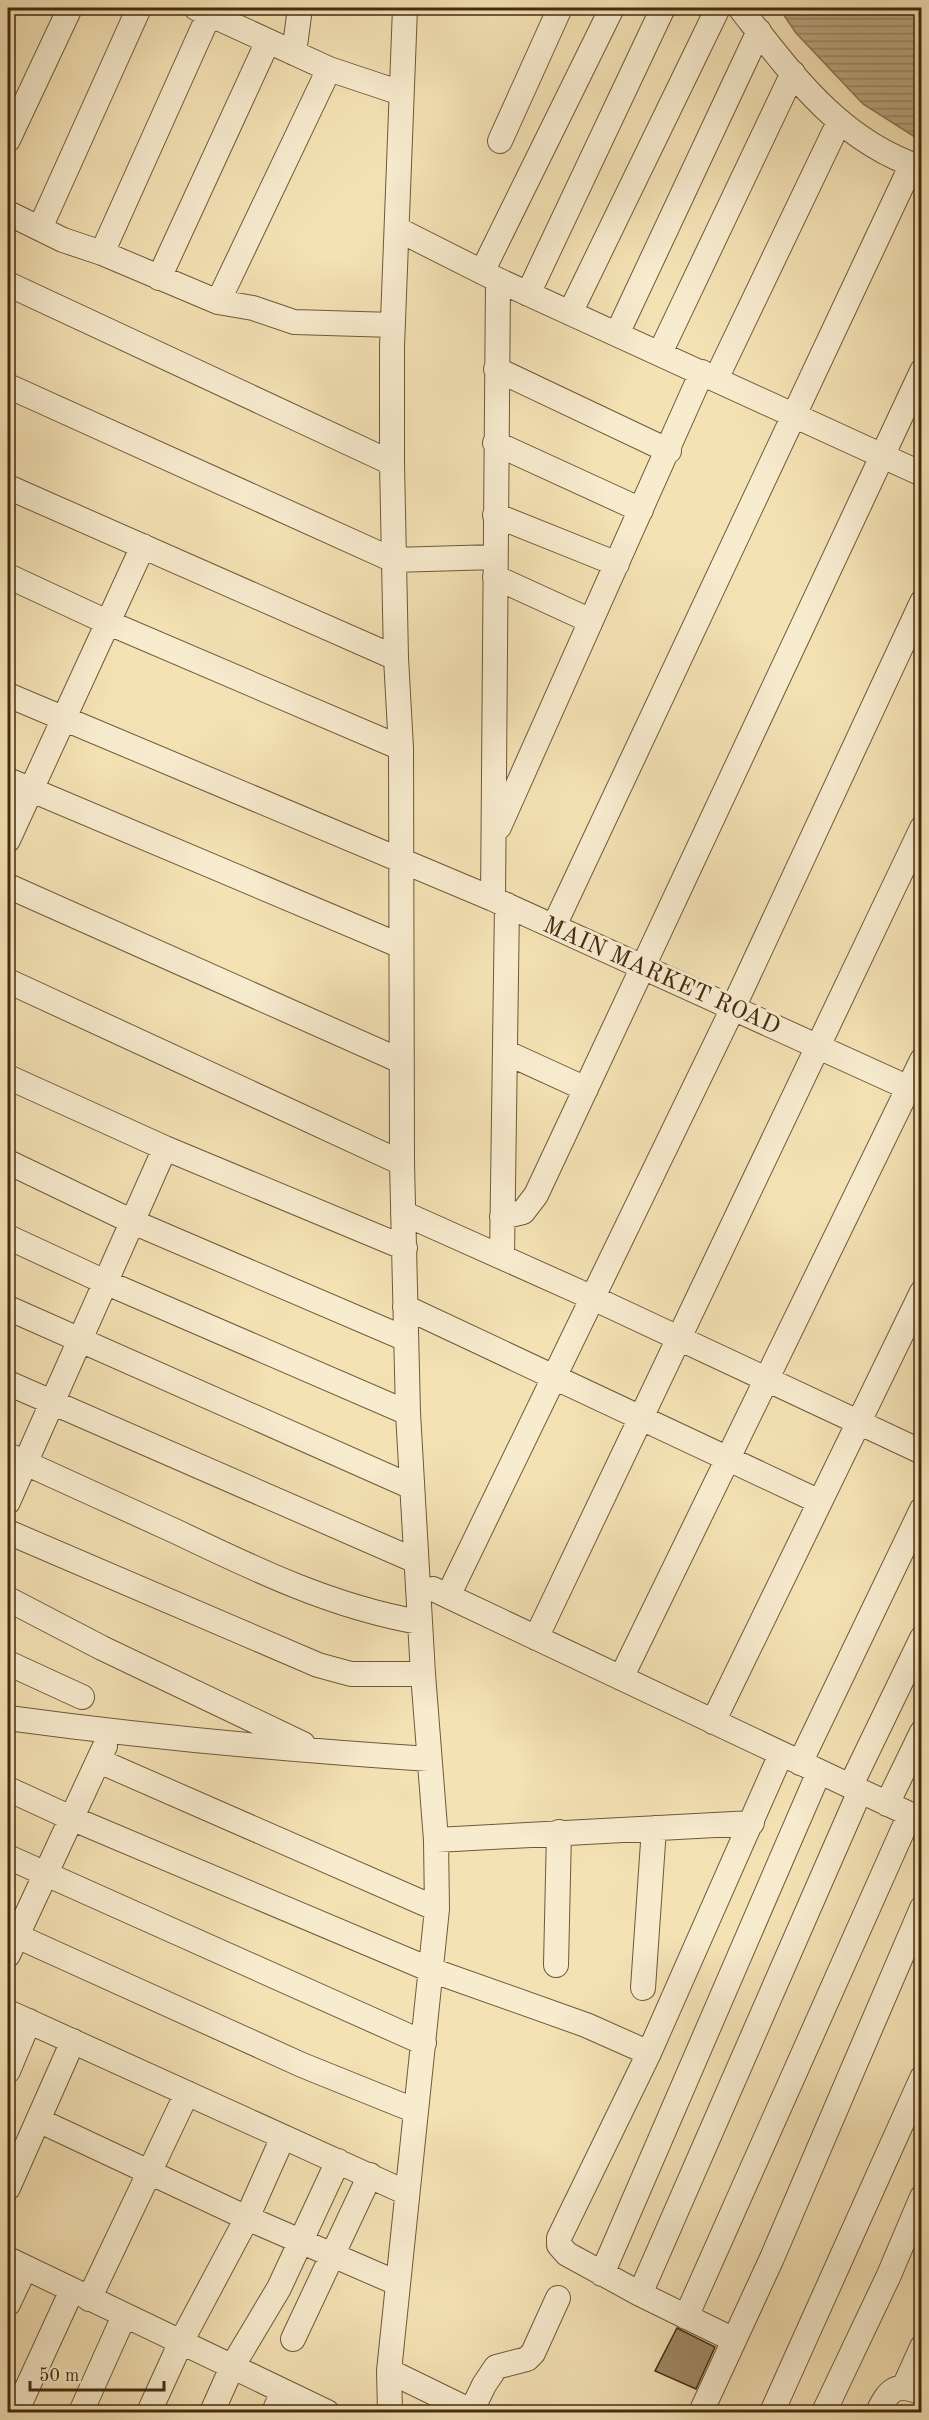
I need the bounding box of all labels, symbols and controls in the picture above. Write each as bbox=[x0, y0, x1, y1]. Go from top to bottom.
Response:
street label: MAIN MARKET ROAD bbox=[539, 914, 783, 1040]
scale bar bbox=[30, 2354, 164, 2392]
text: 50 m bbox=[39, 2367, 79, 2385]

